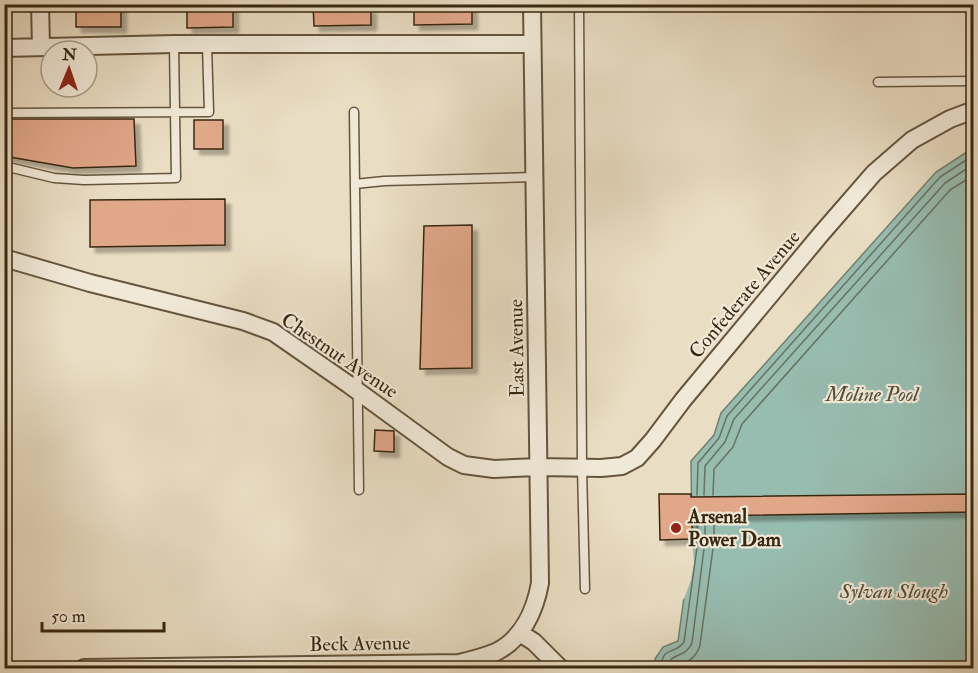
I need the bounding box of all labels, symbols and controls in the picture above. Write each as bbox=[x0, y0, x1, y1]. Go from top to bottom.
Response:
north arrow bbox=[39, 39, 99, 99]
text: N bbox=[61, 45, 78, 65]
street label: Confederate Avenue bbox=[683, 225, 805, 364]
street label: East Avenue bbox=[503, 299, 530, 397]
street label: Chestnut Avenue bbox=[276, 307, 403, 404]
water label: Moline Pool bbox=[824, 381, 920, 408]
place label: Arsenal Power Dam bbox=[687, 504, 781, 552]
marker: Arsenal Power Dam bbox=[669, 521, 683, 535]
water label: Sylvan Slough bbox=[839, 578, 948, 605]
scale bar bbox=[42, 595, 164, 633]
text: 50 m bbox=[51, 605, 86, 628]
street label: Beck Avenue bbox=[309, 630, 411, 657]

